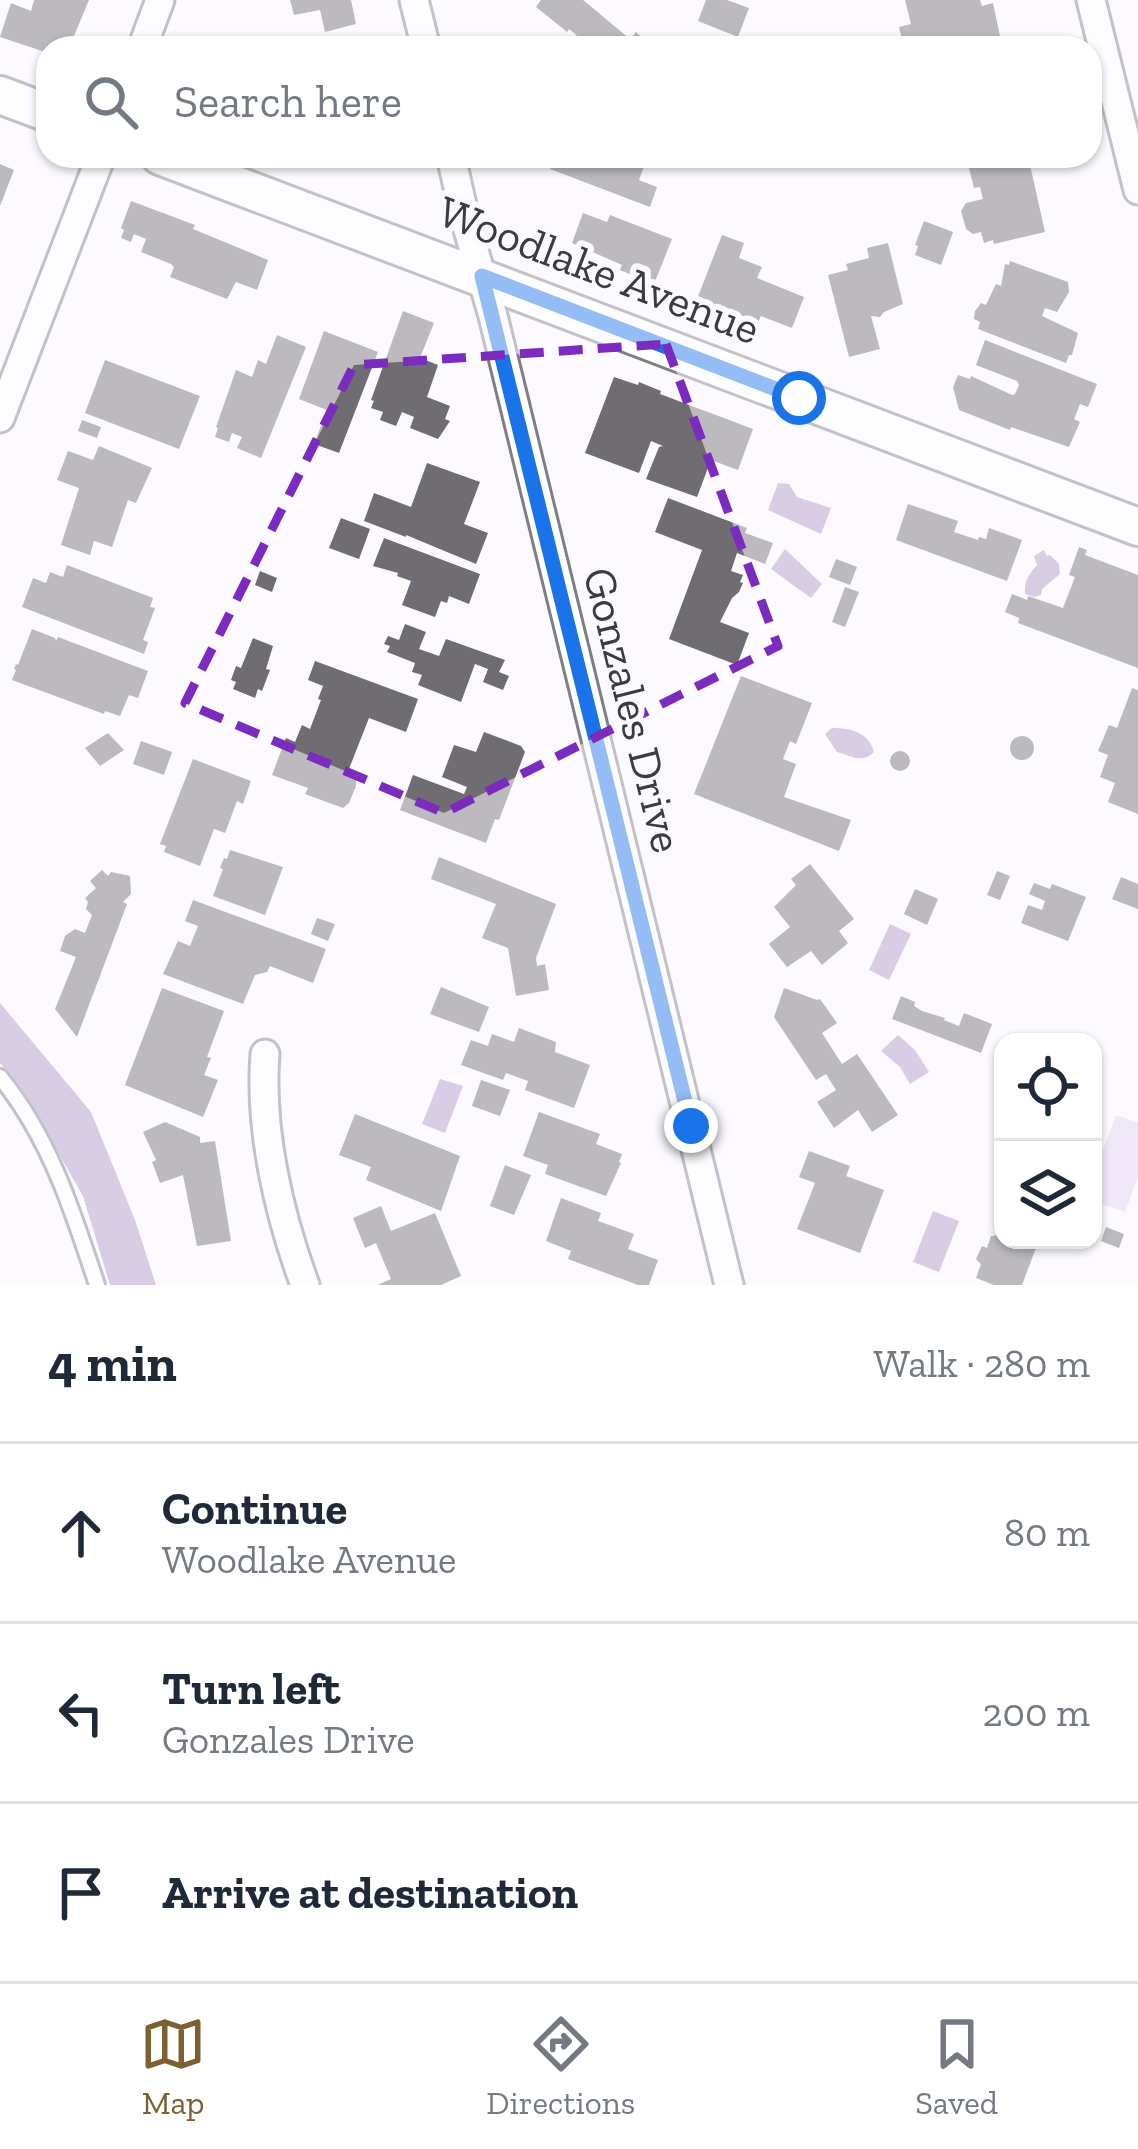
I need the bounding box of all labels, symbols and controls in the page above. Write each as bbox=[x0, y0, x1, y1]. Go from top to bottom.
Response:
search box bbox=[36, 36, 1102, 168]
icon: search bbox=[78, 69, 144, 135]
text: Search here bbox=[174, 75, 402, 129]
street label: Woodlake Avenue bbox=[431, 184, 767, 356]
route start bbox=[772, 371, 826, 425]
street label: Gonzales Drive bbox=[572, 562, 694, 858]
map controls bbox=[994, 1033, 1102, 1249]
button: locate bbox=[994, 1033, 1102, 1141]
route end bbox=[664, 1099, 718, 1153]
button: layers bbox=[994, 1141, 1102, 1249]
text: 4 min bbox=[48, 1333, 177, 1394]
text: Walk · 280 m bbox=[874, 1340, 1090, 1387]
text: Continue bbox=[162, 1482, 347, 1536]
icon: ahead bbox=[48, 1500, 114, 1566]
text: 80 m bbox=[1004, 1509, 1090, 1556]
text: Woodlake Avenue bbox=[162, 1536, 456, 1583]
text: Turn left bbox=[162, 1662, 340, 1716]
icon: left bbox=[48, 1680, 114, 1746]
text: 200 m bbox=[982, 1689, 1090, 1736]
text: Gonzales Drive bbox=[162, 1716, 415, 1763]
icon: arrive bbox=[48, 1860, 114, 1926]
text: Arrive at destination bbox=[162, 1866, 578, 1920]
tab: Map bbox=[140, 2011, 206, 2122]
tab: Directions bbox=[486, 2011, 635, 2122]
tab: Saved bbox=[915, 2011, 998, 2122]

